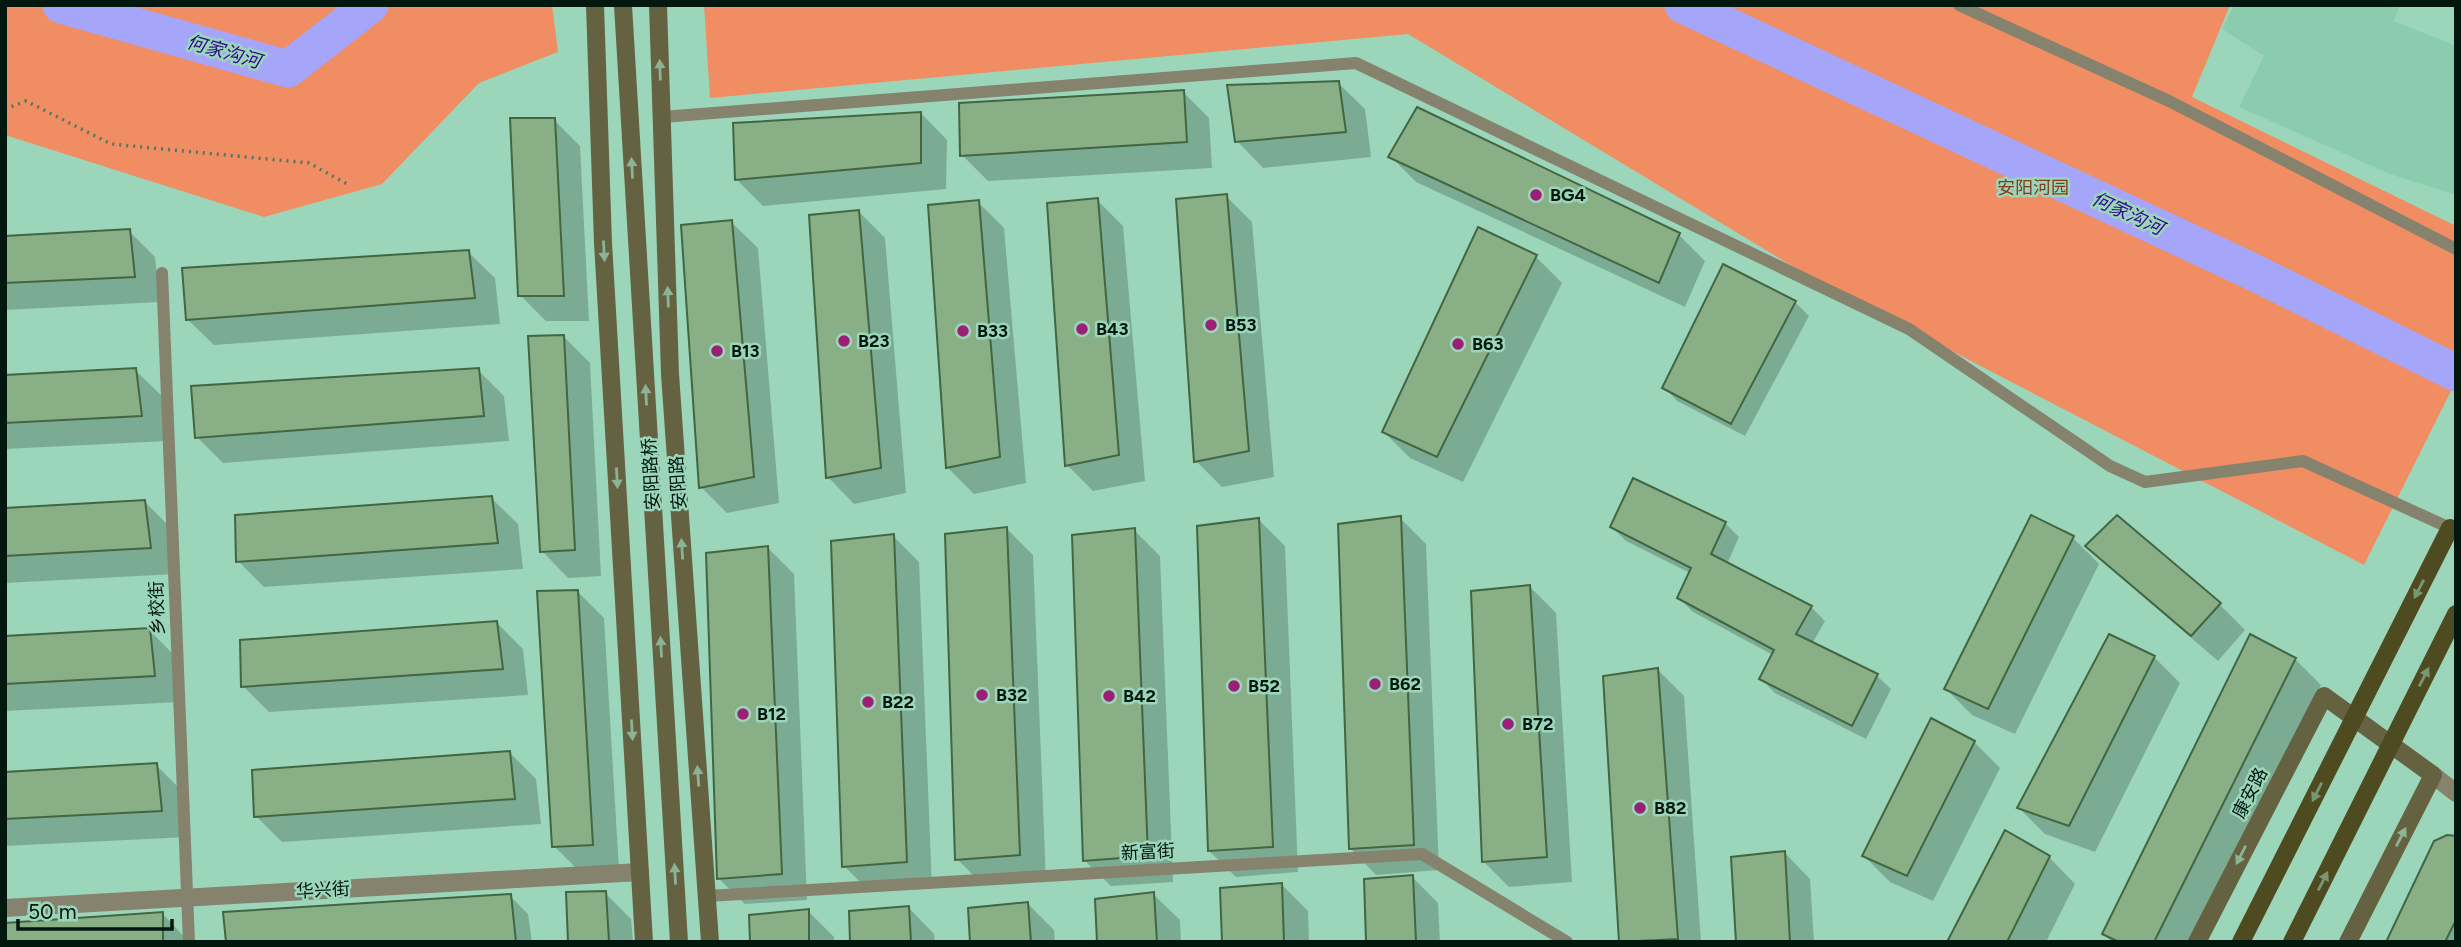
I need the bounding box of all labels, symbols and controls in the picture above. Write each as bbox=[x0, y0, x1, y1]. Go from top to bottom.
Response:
water label: 何家沟河 bbox=[184, 30, 267, 74]
one-way arrow bbox=[655, 59, 666, 81]
one-way arrow bbox=[626, 157, 637, 179]
park label: 安阳河园 bbox=[1997, 177, 2069, 199]
place label: BG4 bbox=[1550, 184, 1586, 206]
marker: BG4 bbox=[1528, 187, 1544, 203]
water label: 何家沟河 bbox=[2088, 187, 2171, 242]
one-way arrow bbox=[598, 241, 609, 263]
one-way arrow bbox=[662, 286, 673, 308]
place label: B53 bbox=[1225, 314, 1256, 336]
marker: B53 bbox=[1203, 317, 1219, 333]
place label: B43 bbox=[1096, 318, 1128, 340]
place label: B33 bbox=[977, 320, 1008, 342]
marker: B43 bbox=[1074, 321, 1090, 337]
marker: B33 bbox=[955, 323, 971, 339]
place label: B23 bbox=[858, 330, 889, 352]
marker: B23 bbox=[836, 333, 852, 349]
place label: B63 bbox=[1472, 333, 1503, 355]
marker: B63 bbox=[1450, 336, 1466, 352]
place label: B13 bbox=[731, 340, 760, 362]
marker: B13 bbox=[709, 343, 725, 359]
one-way arrow bbox=[640, 384, 651, 406]
street label: 安阳路桥 bbox=[638, 437, 664, 511]
street label: 安阳路 bbox=[665, 455, 691, 511]
one-way arrow bbox=[612, 468, 623, 490]
one-way arrow bbox=[676, 538, 687, 560]
one-way arrow bbox=[2414, 579, 2425, 599]
street label: 乡校街 bbox=[145, 581, 169, 635]
one-way arrow bbox=[655, 635, 666, 657]
one-way arrow bbox=[2419, 667, 2430, 687]
place label: B62 bbox=[1389, 673, 1421, 695]
place label: B52 bbox=[1248, 675, 1280, 697]
marker: B62 bbox=[1367, 676, 1383, 692]
marker: B52 bbox=[1226, 678, 1242, 694]
place label: B32 bbox=[996, 684, 1027, 706]
place label: B42 bbox=[1123, 685, 1156, 707]
marker: B32 bbox=[974, 687, 990, 703]
marker: B42 bbox=[1101, 688, 1117, 704]
place label: B22 bbox=[882, 691, 914, 713]
marker: B22 bbox=[860, 694, 876, 710]
place label: B12 bbox=[757, 703, 786, 725]
marker: B12 bbox=[735, 706, 751, 722]
place label: B72 bbox=[1522, 713, 1553, 735]
marker: B72 bbox=[1500, 716, 1516, 732]
one-way arrow bbox=[626, 719, 637, 741]
street label: 康安路 bbox=[2228, 764, 2272, 822]
one-way arrow bbox=[692, 765, 703, 787]
one-way arrow bbox=[2312, 782, 2323, 802]
place label: B82 bbox=[1654, 797, 1686, 819]
marker: B82 bbox=[1632, 800, 1648, 816]
one-way arrow bbox=[2396, 827, 2407, 847]
street label: 新富街 bbox=[1120, 840, 1176, 864]
one-way arrow bbox=[2236, 845, 2247, 865]
one-way arrow bbox=[669, 862, 680, 884]
one-way arrow bbox=[2317, 871, 2328, 891]
street label: 华兴街 bbox=[295, 878, 351, 902]
scale bar bbox=[18, 888, 172, 932]
text: 50 m bbox=[28, 899, 77, 924]

